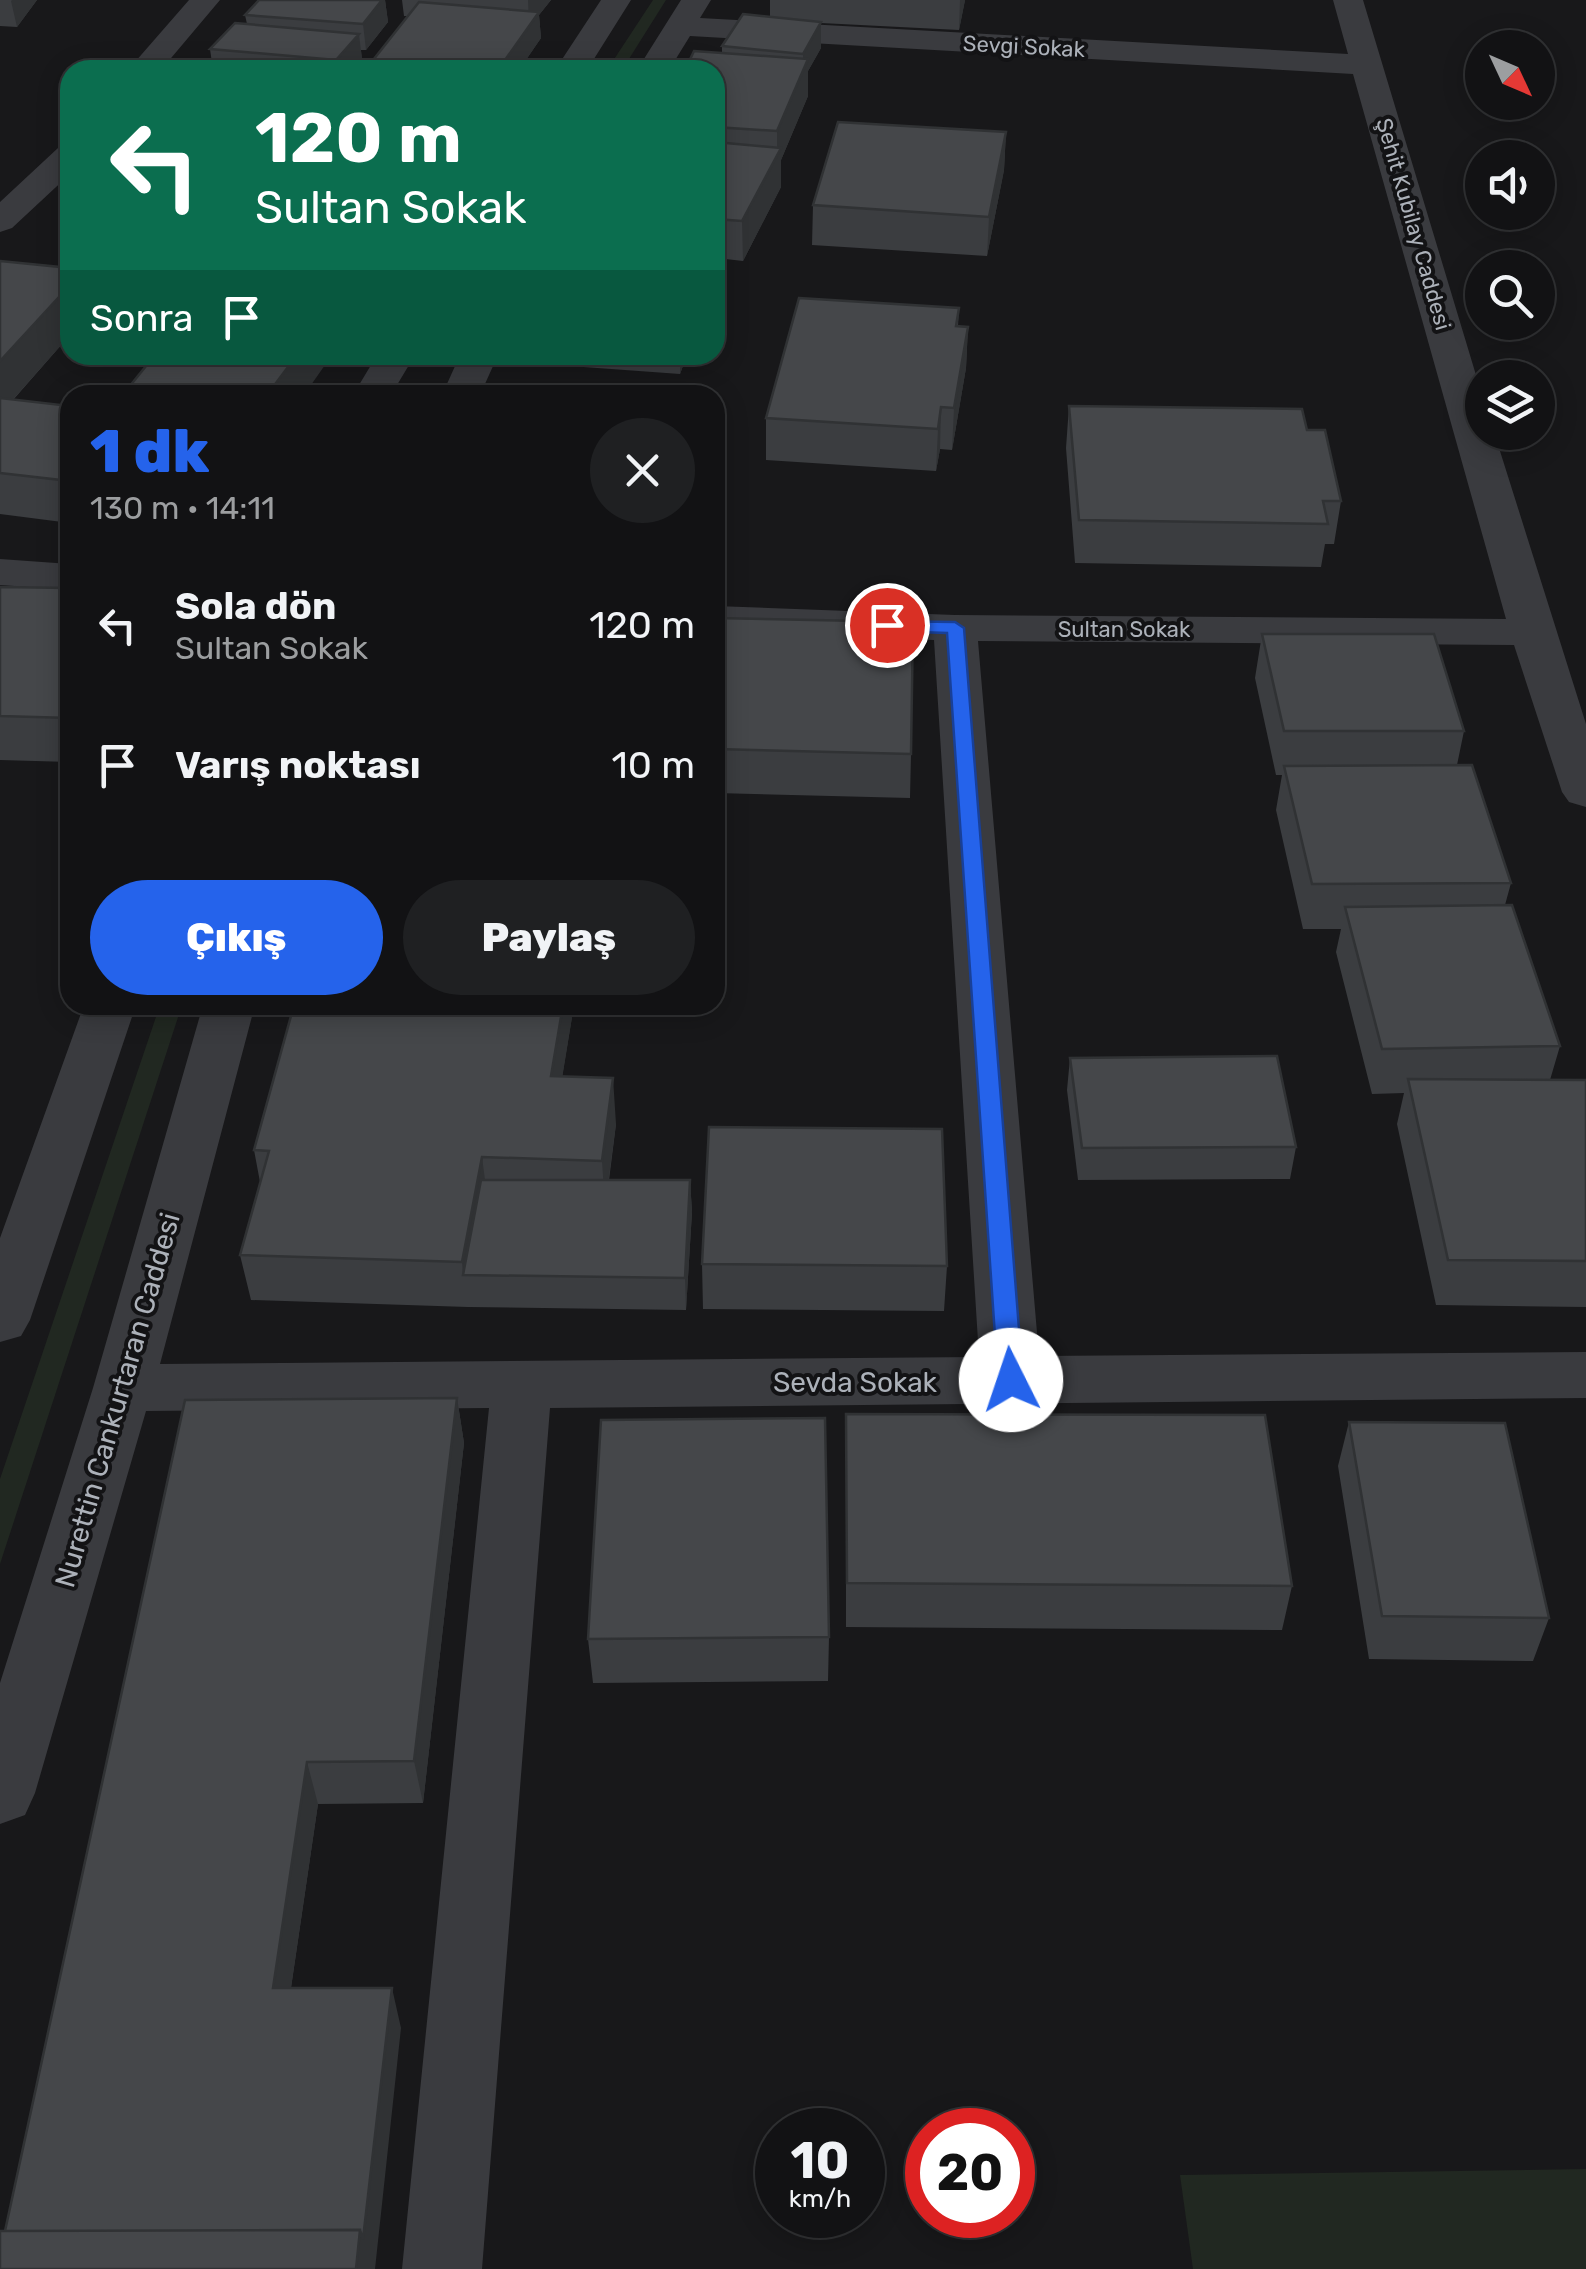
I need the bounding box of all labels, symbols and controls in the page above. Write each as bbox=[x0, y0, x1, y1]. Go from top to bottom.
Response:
street label: Sevgi Sokak bbox=[962, 30, 1086, 63]
north arrow bbox=[1465, 30, 1555, 120]
map controls bbox=[1465, 30, 1555, 450]
text: 120 m bbox=[255, 97, 462, 180]
icon: left bbox=[90, 100, 220, 230]
street label: Şehit Kubilay Caddesi bbox=[1370, 115, 1457, 333]
button: sound bbox=[1465, 140, 1555, 230]
text: Sultan Sokak bbox=[255, 181, 526, 234]
button: search bbox=[1465, 250, 1555, 340]
icon: arrive bbox=[214, 290, 269, 345]
text: Sonra bbox=[90, 295, 194, 341]
button: layers bbox=[1465, 360, 1555, 450]
text: 1 dk bbox=[90, 416, 209, 487]
button: close bbox=[590, 418, 695, 523]
text: 130 m · 14:11 bbox=[90, 489, 275, 527]
text: Sola dön bbox=[175, 583, 336, 629]
pin bbox=[845, 583, 930, 668]
icon: left bbox=[90, 598, 145, 653]
icon: arrive bbox=[860, 598, 915, 653]
text: 120 m bbox=[589, 602, 695, 648]
street label: Sultan Sokak bbox=[1058, 616, 1191, 643]
text: Sultan Sokak bbox=[175, 629, 368, 667]
icon: arrive bbox=[90, 738, 145, 793]
text: Varış noktası bbox=[175, 742, 421, 788]
text: 10 m bbox=[612, 742, 695, 788]
button: Çıkış bbox=[90, 880, 383, 995]
button: Paylaş bbox=[403, 880, 695, 995]
street label: Nurettin Cankurtaran Caddesi bbox=[48, 1209, 187, 1591]
position arrow bbox=[959, 1328, 1063, 1432]
street label: Sevda Sokak bbox=[773, 1366, 938, 1399]
speed limit sign: 20 bbox=[905, 2108, 1035, 2238]
text: 10 bbox=[791, 2131, 849, 2191]
text: km/h bbox=[789, 2184, 851, 2213]

